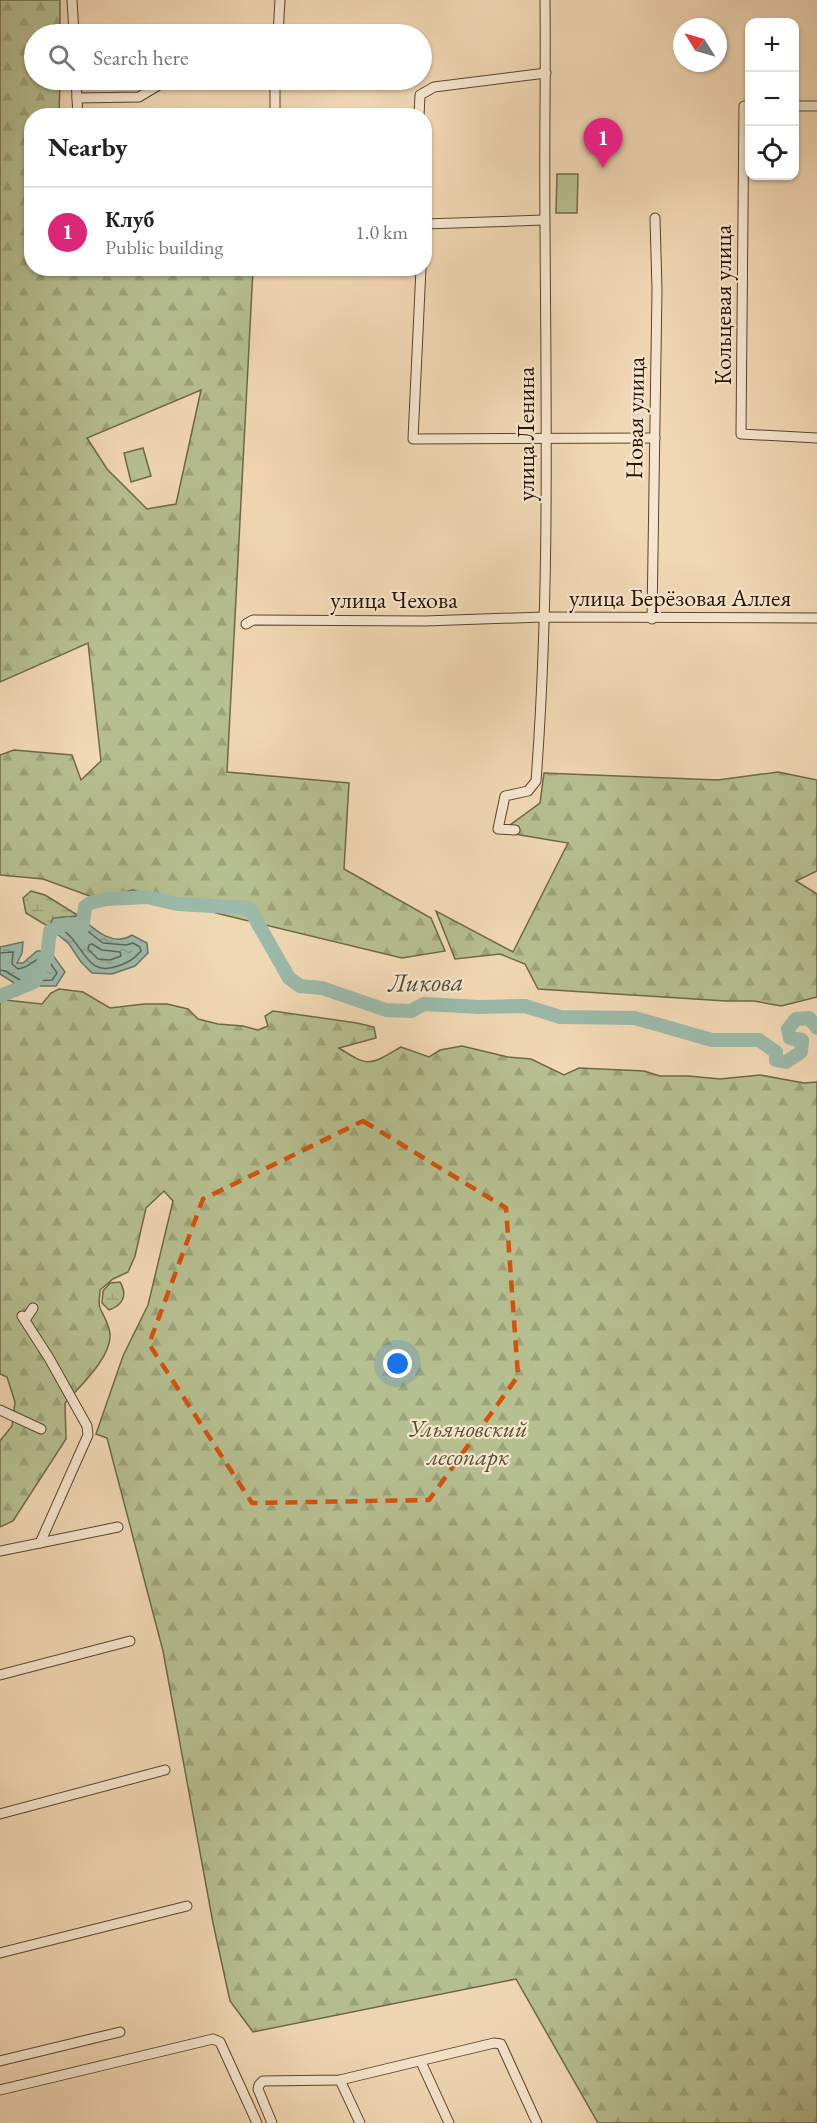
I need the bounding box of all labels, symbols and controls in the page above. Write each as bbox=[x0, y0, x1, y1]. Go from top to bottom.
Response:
north arrow bbox=[673, 18, 727, 72]
map controls bbox=[745, 18, 799, 180]
button: + bbox=[745, 18, 799, 72]
search box bbox=[24, 24, 432, 90]
icon: search bbox=[45, 41, 78, 74]
text: Search here bbox=[93, 43, 188, 72]
button: − bbox=[745, 72, 799, 126]
pin: 1 bbox=[584, 118, 622, 168]
button: locate bbox=[745, 126, 799, 180]
text: Nearby bbox=[48, 130, 128, 164]
text: Клуб bbox=[105, 205, 154, 234]
text: 1 bbox=[62, 219, 73, 245]
text: 1.0 km bbox=[355, 219, 408, 245]
street label: Кольцевая улица bbox=[707, 224, 738, 385]
text: Public building bbox=[105, 234, 223, 260]
street label: Новая улица bbox=[618, 356, 651, 480]
street label: улица Ленина bbox=[510, 366, 541, 501]
street label: улица Берёзовая Аллея bbox=[569, 582, 791, 613]
street label: улица Чехова bbox=[330, 584, 458, 615]
water label: Ликова bbox=[386, 964, 464, 1000]
your location bbox=[383, 1349, 412, 1378]
park label: Ульяновский лесопарк bbox=[409, 1413, 527, 1472]

